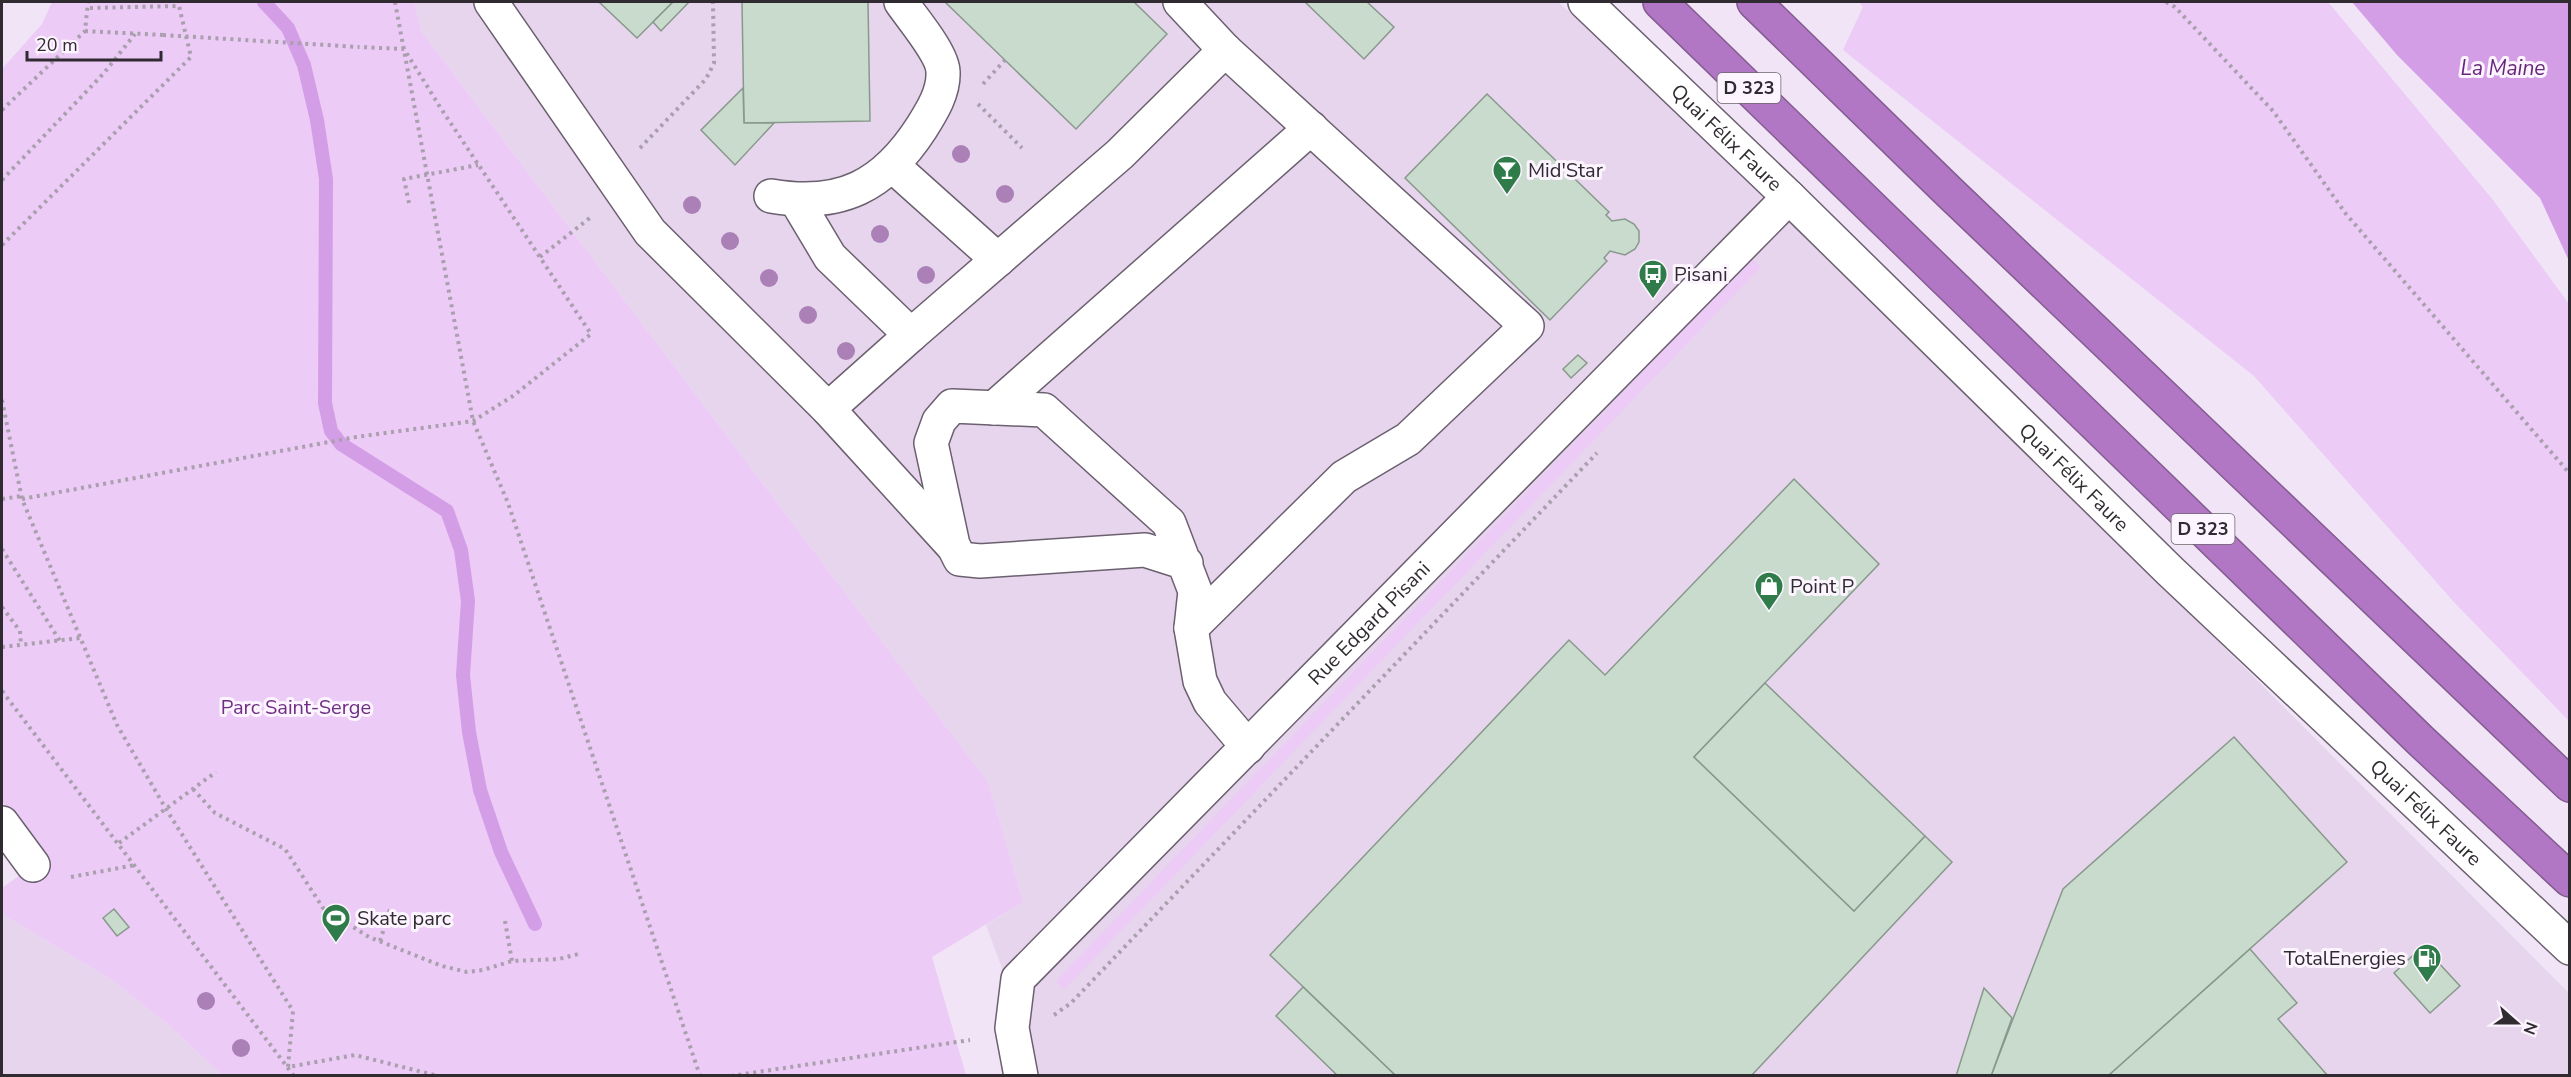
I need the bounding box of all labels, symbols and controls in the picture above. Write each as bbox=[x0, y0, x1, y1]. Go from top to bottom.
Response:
scale bar bbox=[27, 24, 160, 62]
text: 20 m bbox=[36, 33, 78, 57]
water label: La Maine bbox=[2461, 54, 2546, 82]
road number: D 323 bbox=[1718, 73, 1780, 103]
street label: Quai Félix Faure bbox=[1665, 78, 1788, 197]
bar icon: Mid'Star bbox=[1491, 154, 1523, 196]
place label: Mid'Star bbox=[1528, 157, 1603, 184]
bus stop icon: Pisani bbox=[1637, 258, 1669, 300]
place label: Pisani bbox=[1674, 261, 1728, 288]
street label: Quai Félix Faure bbox=[2013, 417, 2135, 537]
road number: D 323 bbox=[2172, 514, 2234, 544]
street label: Rue Edgard Pisani bbox=[1302, 555, 1436, 691]
shop icon: Point P bbox=[1753, 570, 1785, 612]
place label: Point P bbox=[1790, 573, 1854, 600]
park label: Parc Saint-Serge bbox=[221, 694, 371, 721]
street label: Quai Félix Faure bbox=[2364, 753, 2488, 872]
sports icon: Skate parc bbox=[320, 902, 352, 944]
place label: Skate parc bbox=[357, 905, 451, 932]
fuel station icon: TotalEnergies bbox=[2411, 942, 2443, 984]
place label: TotalEnergies bbox=[2284, 945, 2406, 972]
north arrow bbox=[2487, 993, 2547, 1053]
text: N bbox=[2518, 1018, 2542, 1038]

